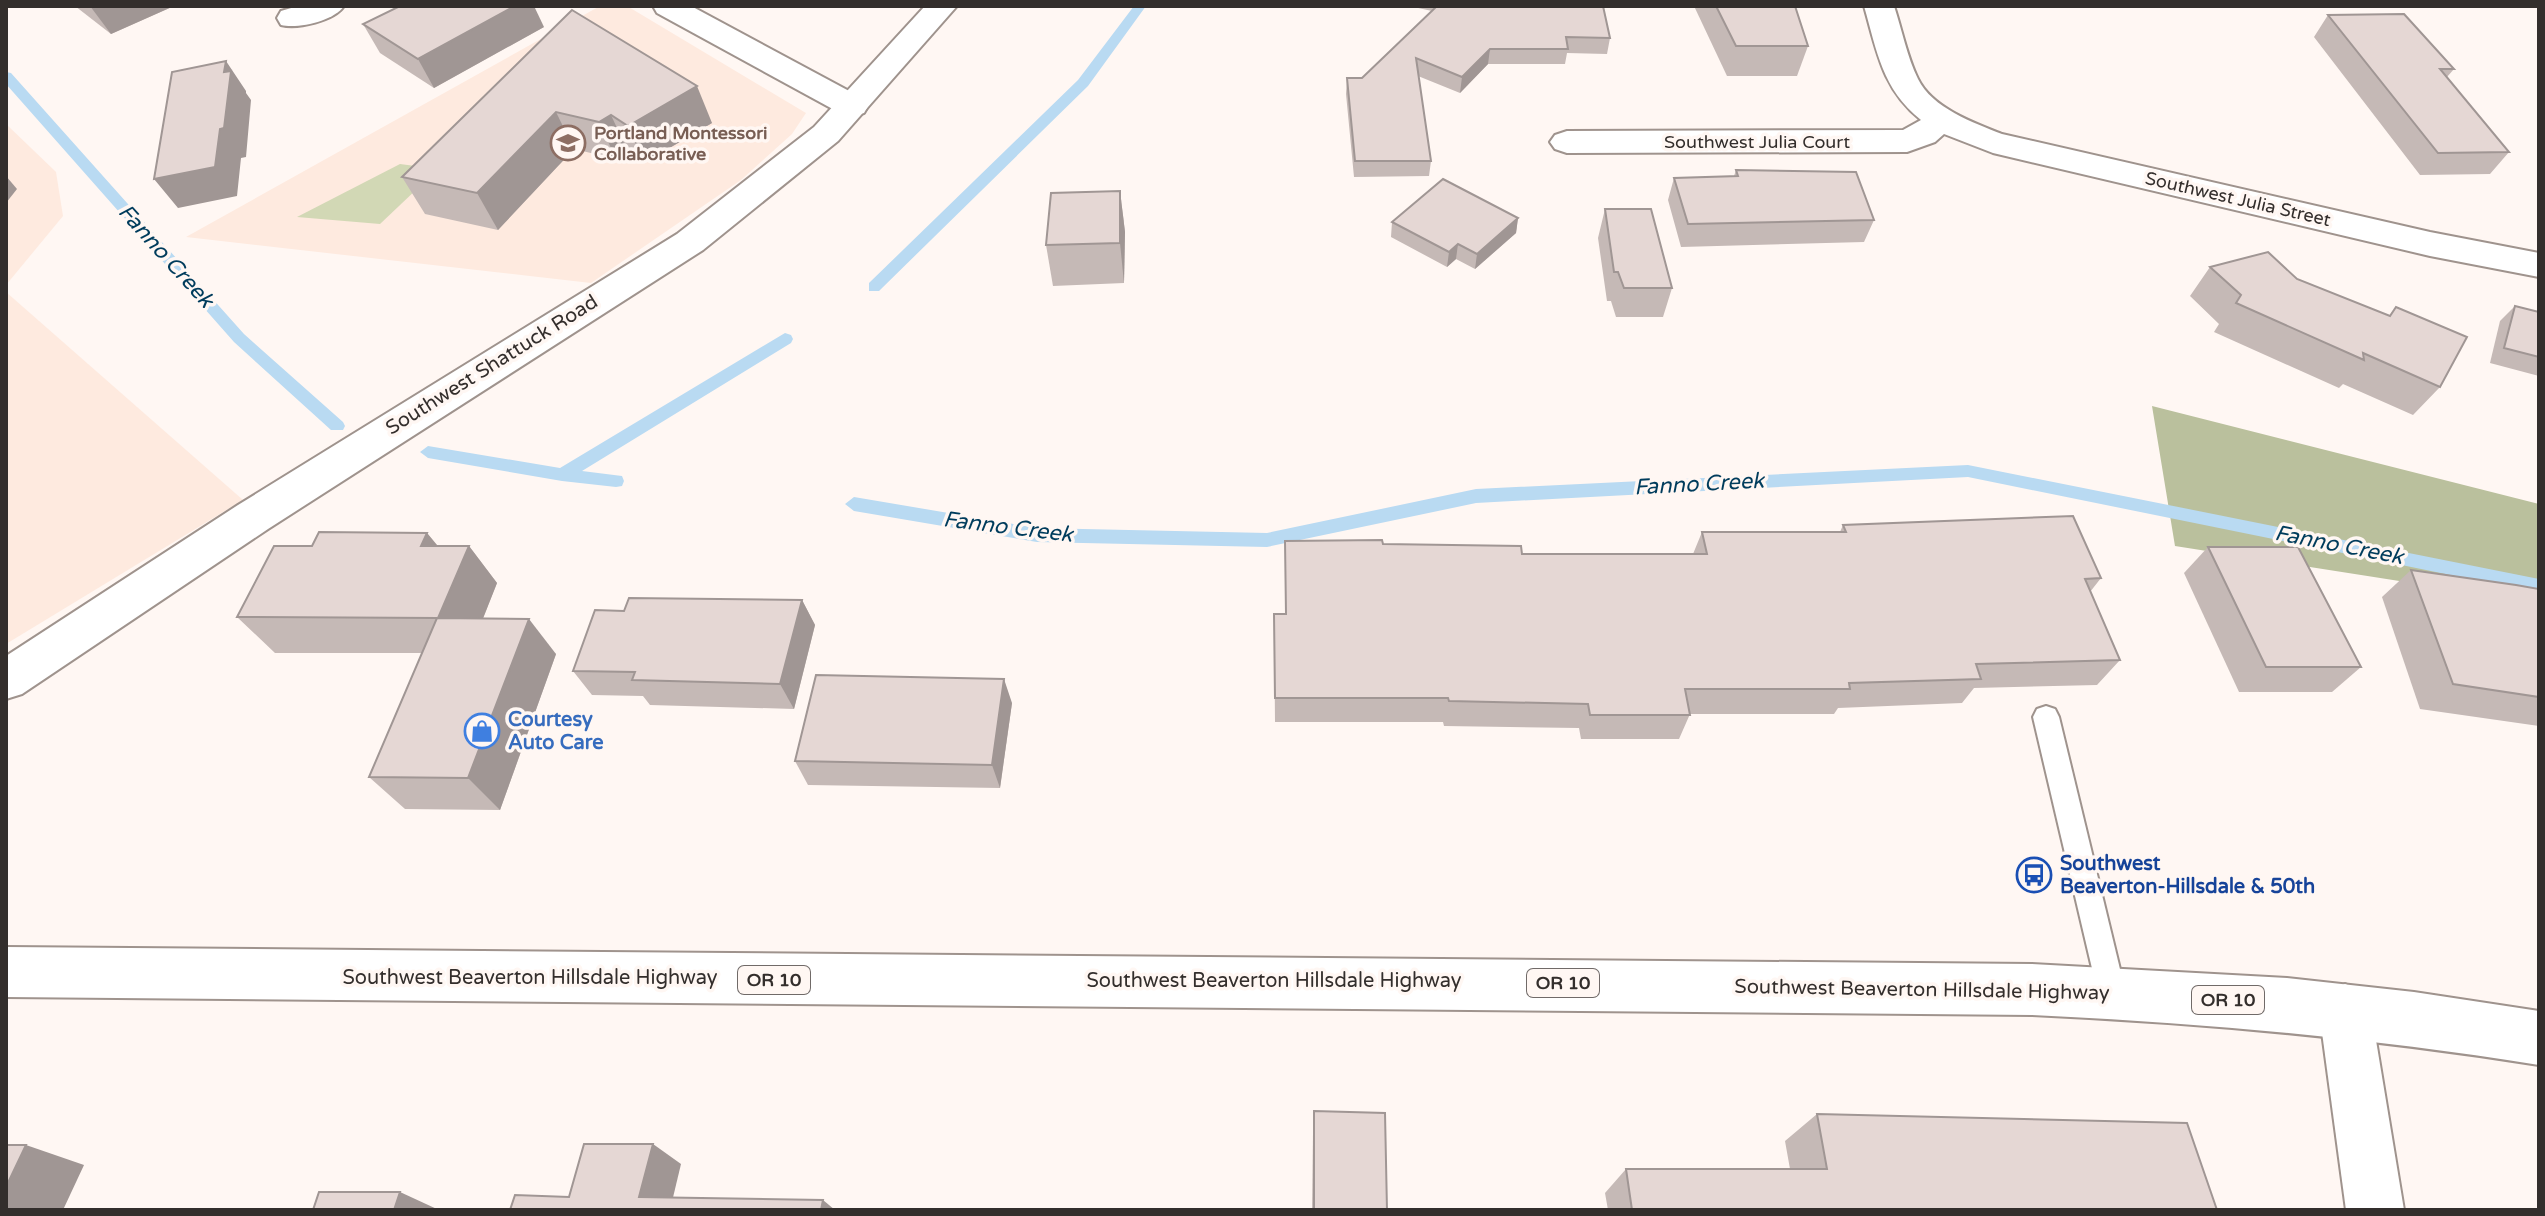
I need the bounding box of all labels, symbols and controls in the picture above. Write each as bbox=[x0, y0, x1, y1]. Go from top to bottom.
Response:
place label: Portland Montessori Collaborative bbox=[594, 122, 768, 165]
school or university icon: Portland Montessori Collaborative bbox=[549, 124, 587, 162]
street label: Southwest Julia Court bbox=[1664, 131, 1850, 153]
street label: Southwest Julia Street bbox=[2143, 167, 2333, 231]
water label: Fanno Creek bbox=[113, 199, 221, 315]
street label: Southwest Shattuck Road bbox=[382, 290, 602, 440]
water label: Fanno Creek bbox=[1633, 468, 1767, 500]
water label: Fanno Creek bbox=[942, 506, 1076, 548]
water label: Fanno Creek bbox=[2273, 520, 2407, 571]
place label: Courtesy Auto Care bbox=[508, 708, 604, 755]
shop icon: Courtesy Auto Care bbox=[463, 712, 501, 750]
place label: Southwest Beaverton-Hillsdale & 50th bbox=[2060, 852, 2315, 899]
bus stop icon: Southwest Beaverton-Hillsdale & 50th bbox=[2015, 856, 2053, 894]
street label: Southwest Beaverton Hillsdale Highway bbox=[342, 966, 718, 990]
road number: OR 10 bbox=[738, 966, 810, 994]
street label: Southwest Beaverton Hillsdale Highway bbox=[1086, 969, 1462, 993]
road number: OR 10 bbox=[1527, 969, 1599, 997]
street label: Southwest Beaverton Hillsdale Highway bbox=[1734, 975, 2110, 1005]
road number: OR 10 bbox=[2192, 986, 2264, 1014]

